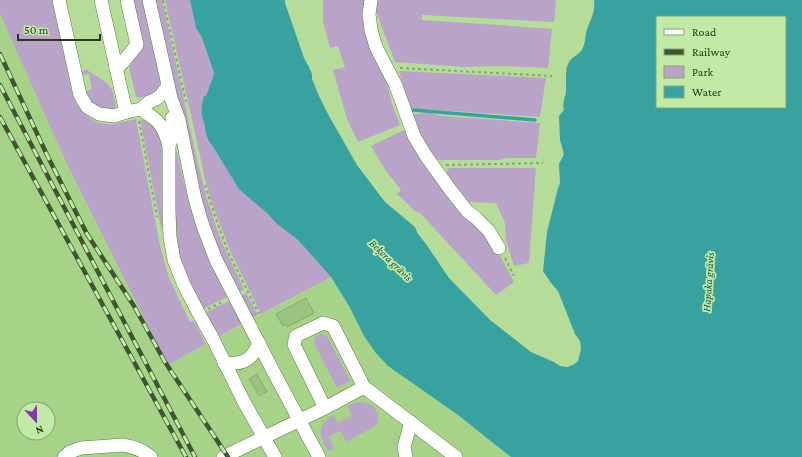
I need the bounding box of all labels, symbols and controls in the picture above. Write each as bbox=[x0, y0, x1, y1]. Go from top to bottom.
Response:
scale bar bbox=[18, 16, 100, 42]
legend bbox=[656, 16, 786, 108]
text: 50 m bbox=[24, 23, 49, 37]
text: Road bbox=[692, 25, 717, 39]
text: Railway bbox=[692, 45, 731, 59]
text: Park bbox=[692, 65, 714, 79]
text: Water bbox=[692, 85, 722, 99]
water label: Beķera grāvis bbox=[366, 237, 415, 285]
water label: Hapaka grāvis bbox=[700, 251, 717, 312]
north arrow bbox=[16, 401, 56, 441]
text: N bbox=[34, 423, 45, 437]

